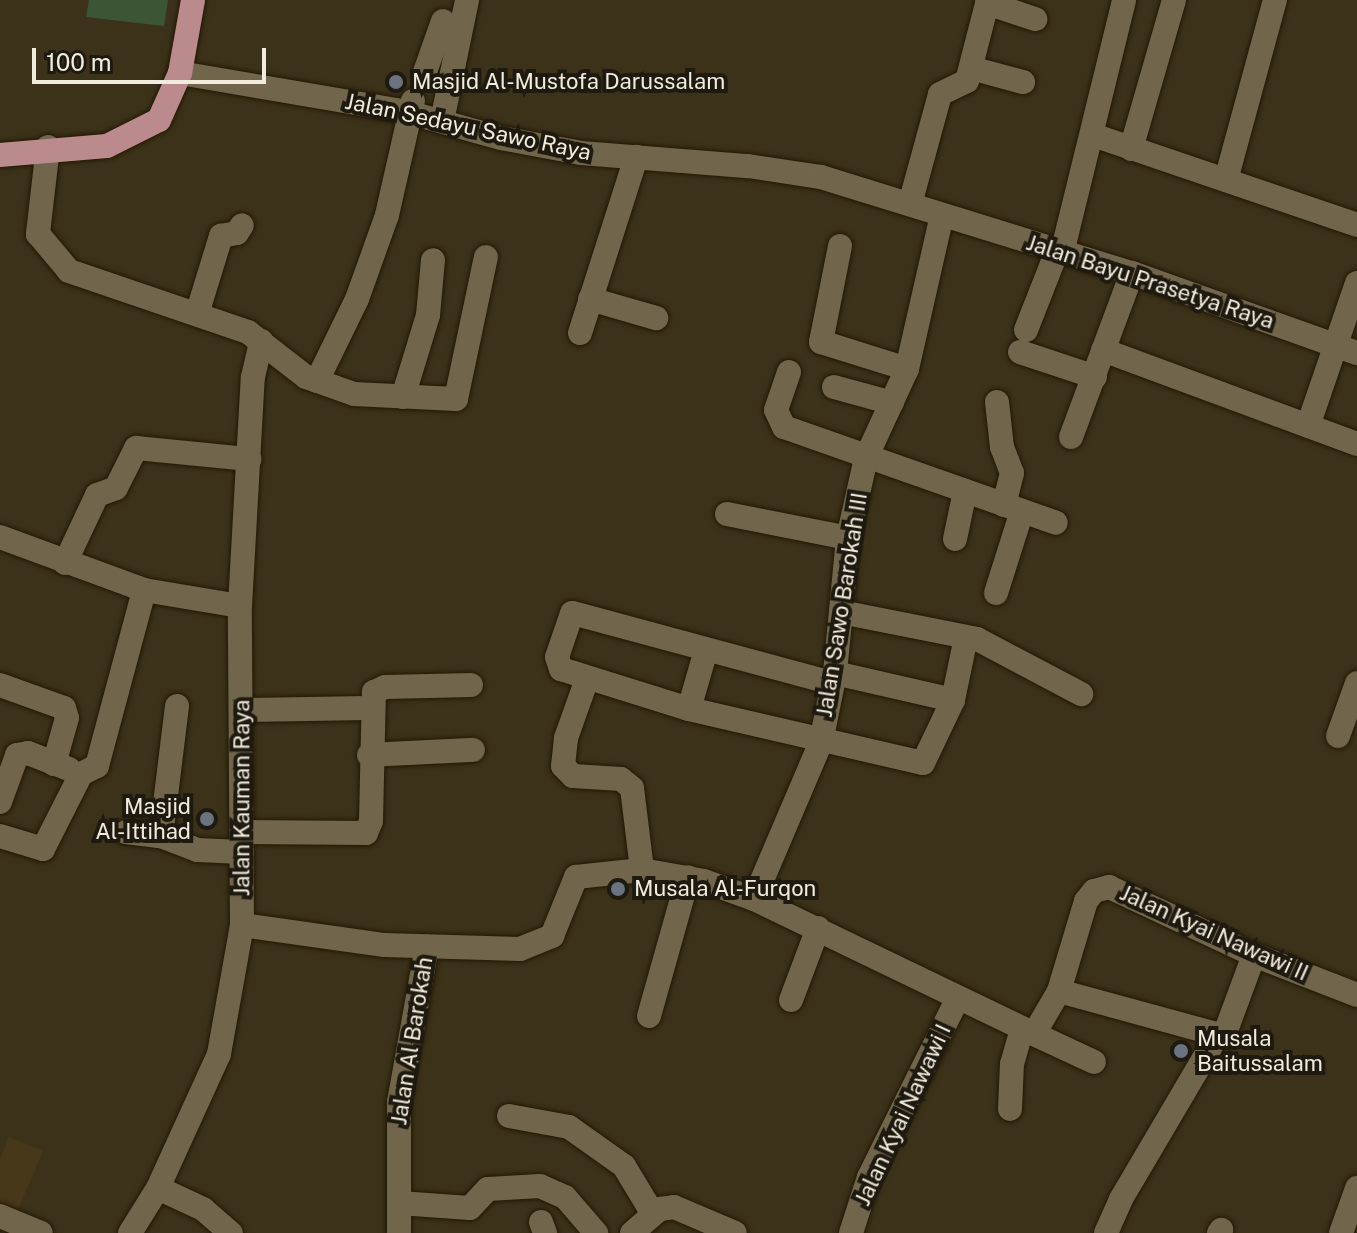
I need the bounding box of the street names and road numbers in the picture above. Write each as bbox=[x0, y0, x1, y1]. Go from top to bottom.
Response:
street label: Jalan Sedayu Sawo Raya bbox=[343, 88, 593, 166]
street label: Jalan Bayu Prasetya Raya bbox=[1023, 229, 1277, 335]
street label: Jalan Sawo Barokah III bbox=[811, 491, 873, 719]
street label: Jalan Kauman Raya bbox=[229, 700, 255, 896]
street label: Jalan Kyai Nawawi II bbox=[1116, 880, 1312, 986]
street label: Jalan Al Barokah bbox=[386, 955, 438, 1127]
street label: Jalan Kyai Nawawi I bbox=[849, 1020, 957, 1210]

